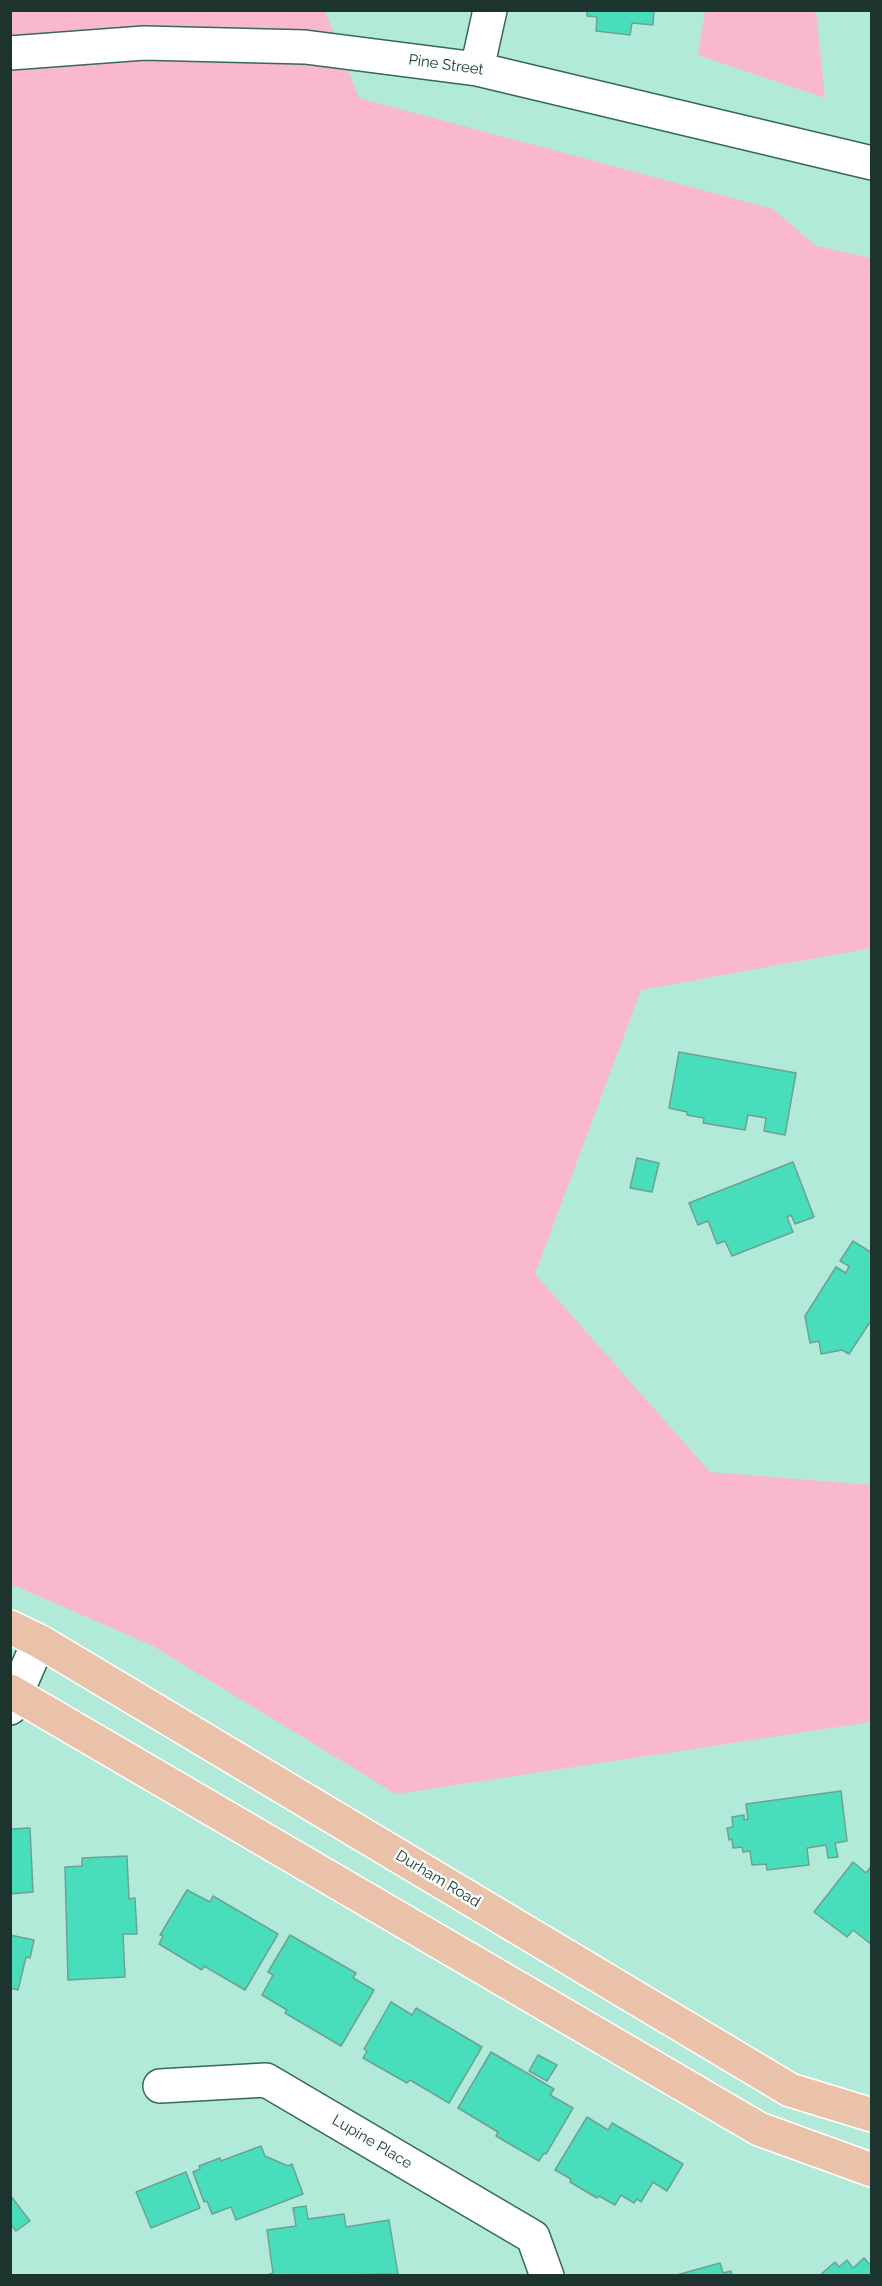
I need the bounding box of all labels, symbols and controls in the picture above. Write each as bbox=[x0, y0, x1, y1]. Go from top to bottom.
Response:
street label: Pine Street bbox=[407, 51, 485, 79]
street label: Durham Road bbox=[392, 1847, 484, 1911]
street label: Lupine Place bbox=[329, 2111, 415, 2173]

